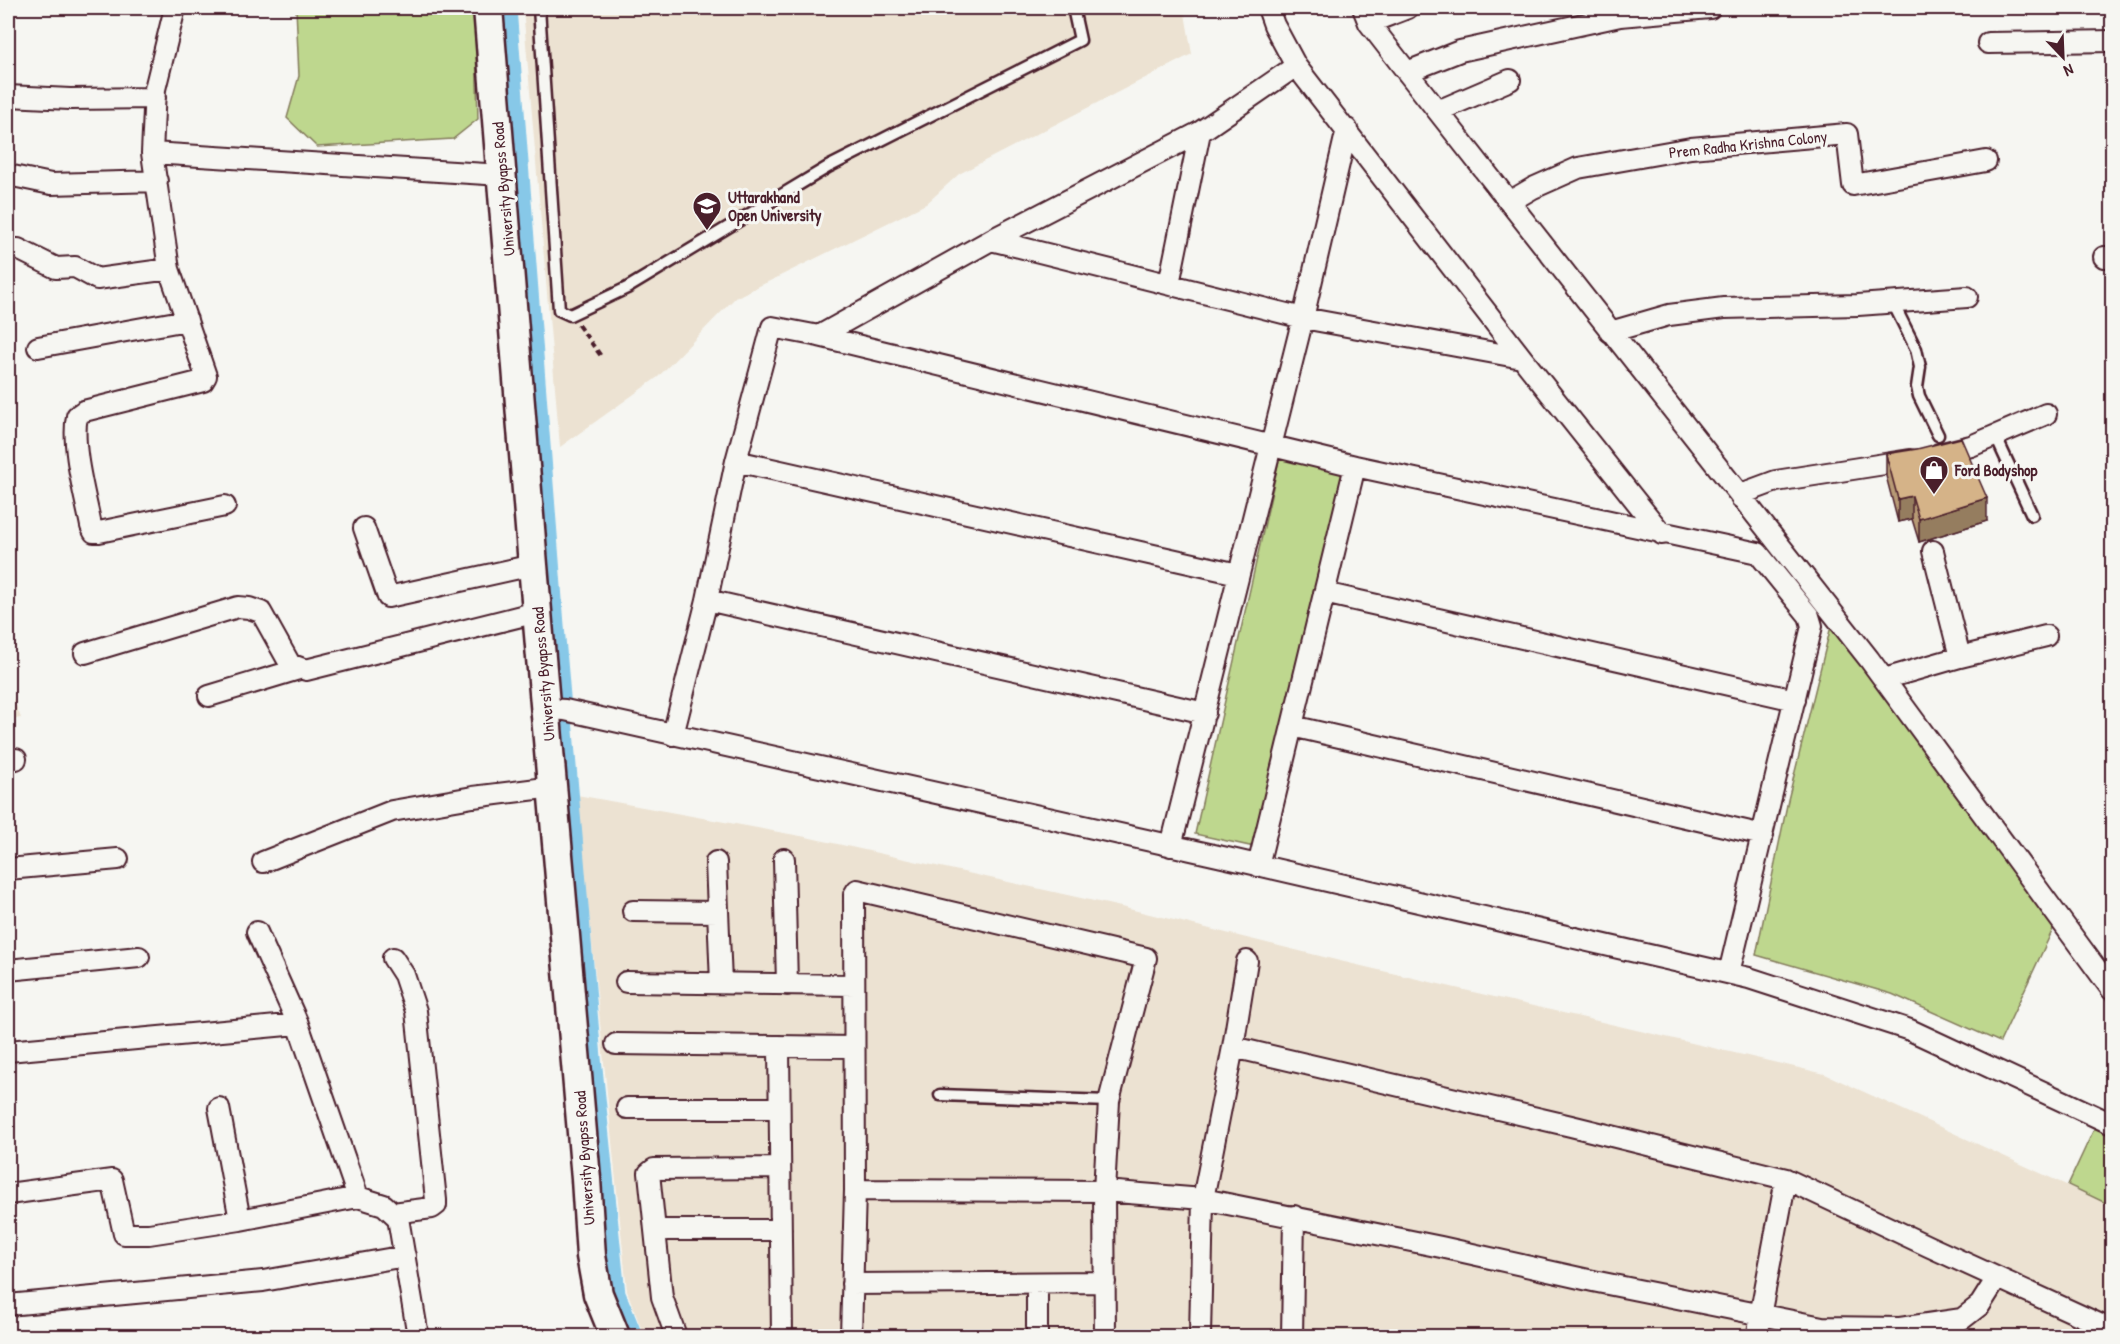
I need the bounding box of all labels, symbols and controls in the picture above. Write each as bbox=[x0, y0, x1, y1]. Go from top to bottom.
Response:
north arrow bbox=[2033, 27, 2093, 87]
text: N bbox=[2060, 59, 2077, 83]
street label: University Byapss Road bbox=[486, 121, 520, 257]
street label: Prem Radha Krishna Colony bbox=[1668, 125, 1829, 163]
place label: Uttarakhand Open University bbox=[728, 186, 822, 227]
school or university icon: Uttarakhand Open University bbox=[691, 190, 723, 232]
shop icon: Ford Bodyshop bbox=[1918, 454, 1950, 496]
place label: Ford Bodyshop bbox=[1954, 459, 2037, 482]
street label: University Byapss Road bbox=[526, 606, 560, 742]
street label: University Byapss Road bbox=[568, 1090, 600, 1226]

